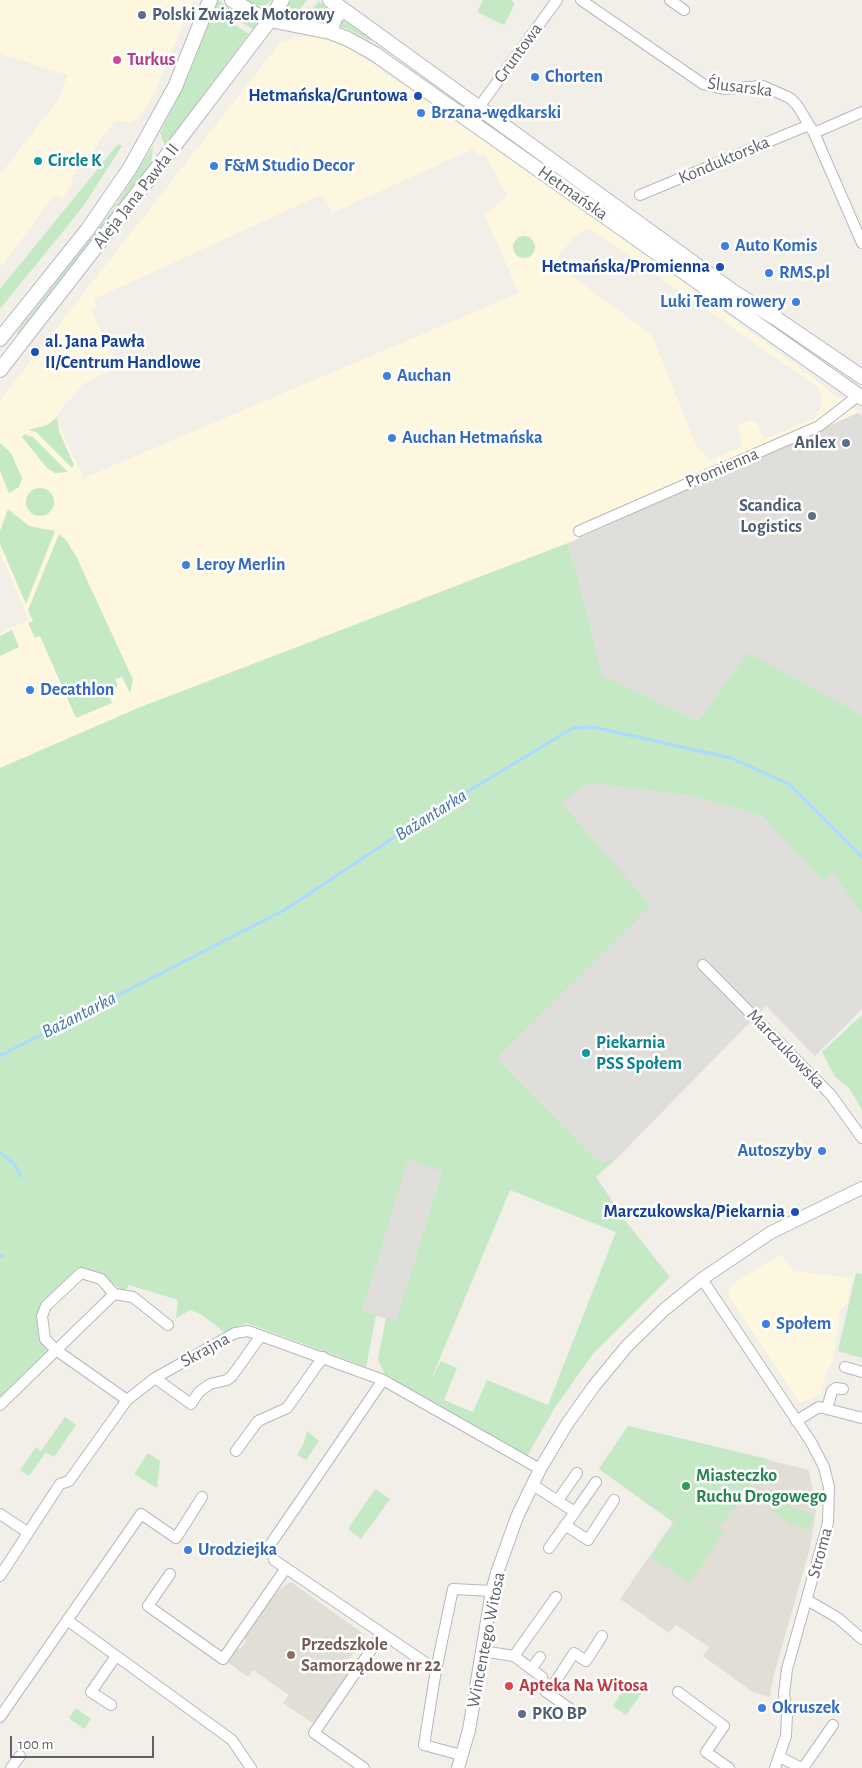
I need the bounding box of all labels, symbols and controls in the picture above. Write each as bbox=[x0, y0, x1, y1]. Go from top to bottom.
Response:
place label: Polski Związek Motorowy bbox=[152, 4, 335, 26]
marker: Polski Związek Motorowy bbox=[136, 9, 148, 21]
street label: Gruntowa bbox=[489, 19, 547, 87]
place label: Turkus bbox=[127, 49, 175, 71]
marker: Turkus bbox=[111, 54, 123, 66]
place label: Chorten bbox=[545, 66, 603, 88]
marker: Chorten bbox=[529, 71, 541, 83]
street label: Ślusarska bbox=[706, 72, 774, 102]
place label: Hetmańska/Gruntowa bbox=[248, 85, 408, 107]
marker: Hetmańska/Gruntowa bbox=[412, 90, 424, 102]
place label: Brzana-wędkarski bbox=[431, 102, 561, 124]
marker: Brzana-wędkarski bbox=[415, 107, 427, 119]
street label: Konduktorska bbox=[675, 131, 773, 189]
street label: Aleja Jana Pawła II bbox=[88, 139, 184, 253]
place label: Circle K bbox=[48, 150, 102, 172]
marker: Circle K bbox=[32, 155, 44, 167]
place label: F&M Studio Decor bbox=[224, 155, 354, 177]
marker: F&M Studio Decor bbox=[208, 160, 220, 172]
street label: Hetmańska bbox=[534, 161, 612, 225]
place label: Auto Komis bbox=[735, 235, 817, 257]
marker: Auto Komis bbox=[719, 240, 731, 252]
place label: Hetmańska/Promienna bbox=[541, 256, 710, 278]
marker: Hetmańska/Promienna bbox=[714, 261, 726, 273]
place label: RMS.pl bbox=[779, 262, 830, 284]
marker: RMS.pl bbox=[763, 267, 775, 279]
place label: Luki Team rowery bbox=[660, 291, 786, 313]
marker: Luki Team rowery bbox=[790, 296, 802, 308]
place label: al. Jana Pawła II/Centrum Handlowe bbox=[45, 331, 201, 374]
marker: al. Jana Pawła II/Centrum Handlowe bbox=[29, 346, 41, 358]
place label: Auchan bbox=[397, 365, 451, 387]
marker: Auchan bbox=[381, 370, 393, 382]
place label: Auchan Hetmańska bbox=[402, 427, 543, 449]
marker: Auchan Hetmańska bbox=[386, 432, 398, 444]
place label: Anlex bbox=[794, 432, 836, 454]
marker: Anlex bbox=[840, 437, 852, 449]
street label: Promienna bbox=[682, 443, 762, 493]
place label: Scandica Logistics bbox=[739, 495, 802, 538]
marker: Scandica Logistics bbox=[806, 510, 818, 522]
place label: Leroy Merlin bbox=[196, 554, 285, 576]
marker: Leroy Merlin bbox=[180, 559, 192, 571]
place label: Decathlon bbox=[40, 679, 114, 701]
marker: Decathlon bbox=[24, 684, 36, 696]
water label: Bażantarka bbox=[391, 784, 471, 846]
water label: Bażantarka bbox=[38, 987, 120, 1043]
street label: Marczukowska bbox=[742, 1004, 830, 1094]
place label: Piekarnia PSS Społem bbox=[596, 1032, 682, 1074]
marker: Piekarnia PSS Społem bbox=[580, 1047, 592, 1059]
place label: Autoszyby bbox=[737, 1140, 812, 1162]
marker: Autoszyby bbox=[816, 1145, 828, 1157]
place label: Marczukowska/Piekarnia bbox=[604, 1201, 785, 1223]
marker: Marczukowska/Piekarnia bbox=[789, 1206, 801, 1218]
place label: Społem bbox=[776, 1313, 831, 1335]
marker: Społem bbox=[760, 1318, 772, 1330]
street label: Skrajna bbox=[177, 1328, 233, 1372]
place label: Miasteczko Ruchu Drogowego bbox=[696, 1465, 827, 1508]
marker: Miasteczko Ruchu Drogowego bbox=[680, 1480, 692, 1492]
street label: Stroma bbox=[803, 1525, 837, 1581]
place label: Urodziejka bbox=[198, 1539, 277, 1561]
marker: Urodziejka bbox=[182, 1544, 194, 1556]
street label: Wincentego Witosa bbox=[462, 1570, 510, 1710]
place label: Przedszkole Samorządowe nr 22 bbox=[301, 1634, 441, 1676]
marker: Przedszkole Samorządowe nr 22 bbox=[285, 1649, 297, 1661]
place label: Apteka Na Witosa bbox=[519, 1675, 648, 1697]
marker: Apteka Na Witosa bbox=[503, 1680, 515, 1692]
place label: Okruszek bbox=[772, 1697, 840, 1719]
marker: Okruszek bbox=[756, 1702, 768, 1714]
place label: PKO BP bbox=[532, 1703, 587, 1725]
marker: PKO BP bbox=[516, 1708, 528, 1720]
scale bar bbox=[12, 1726, 156, 1758]
text: 100 m bbox=[18, 1737, 53, 1752]

